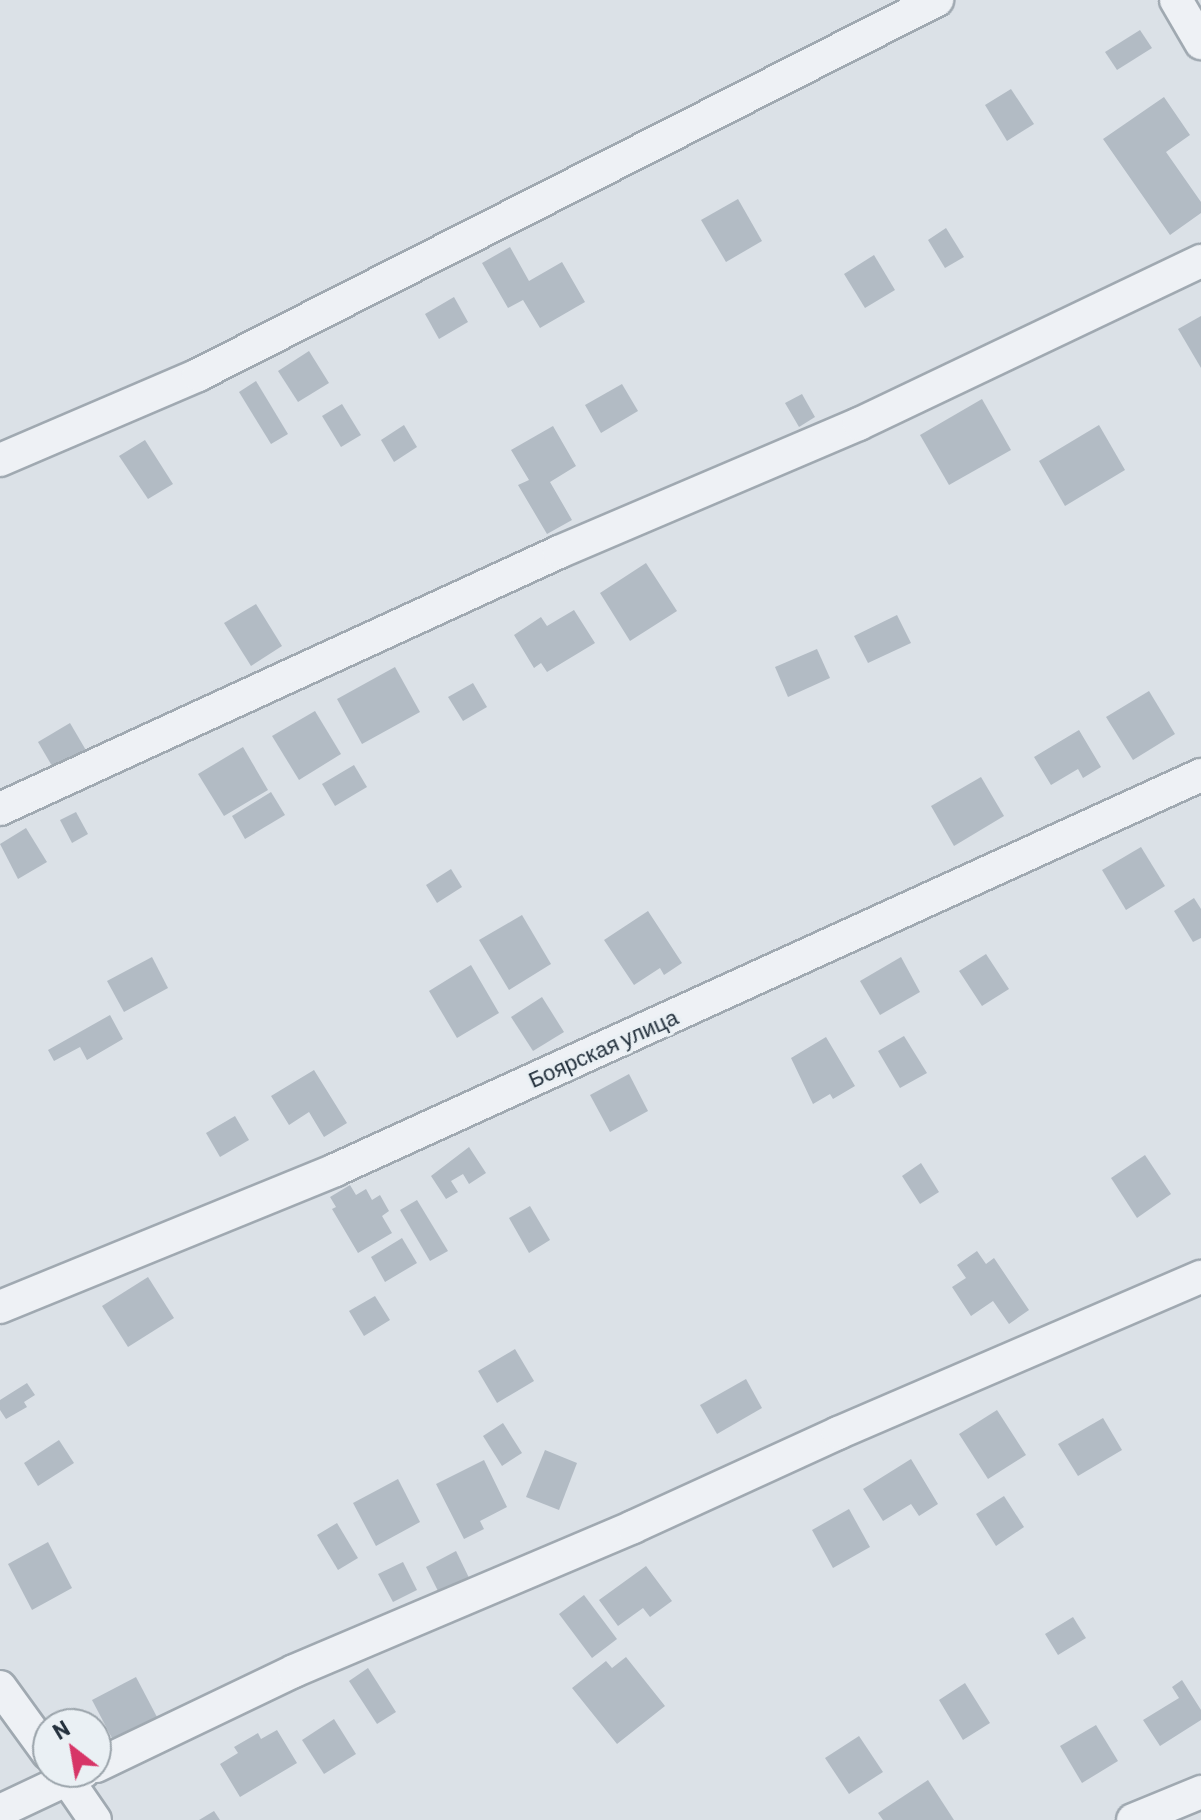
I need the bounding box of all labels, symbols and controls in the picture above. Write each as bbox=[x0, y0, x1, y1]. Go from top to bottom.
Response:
street label: Боярская улица bbox=[524, 1003, 682, 1093]
north arrow bbox=[32, 1708, 112, 1788]
text: N bbox=[48, 1714, 74, 1744]

